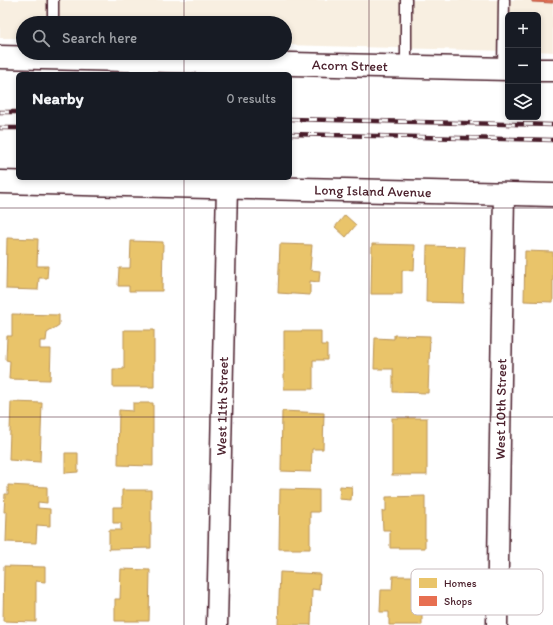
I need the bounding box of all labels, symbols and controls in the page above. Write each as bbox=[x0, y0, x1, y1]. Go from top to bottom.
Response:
map controls bbox=[505, 12, 541, 120]
button: + bbox=[505, 12, 541, 48]
search box bbox=[16, 16, 292, 60]
icon: search bbox=[30, 27, 52, 49]
text: Search here bbox=[62, 29, 137, 47]
button: − bbox=[505, 48, 541, 84]
street label: Acorn Street bbox=[312, 56, 388, 75]
button: layers bbox=[505, 84, 541, 120]
text: Nearby bbox=[32, 88, 84, 108]
text: 0 results bbox=[226, 91, 276, 106]
street label: Long Island Avenue bbox=[314, 181, 432, 201]
street label: West 11th Street bbox=[212, 356, 232, 456]
street label: West 10th Street bbox=[491, 358, 510, 460]
legend bbox=[411, 569, 543, 615]
text: Homes bbox=[444, 577, 477, 590]
text: Shops bbox=[444, 595, 472, 608]

